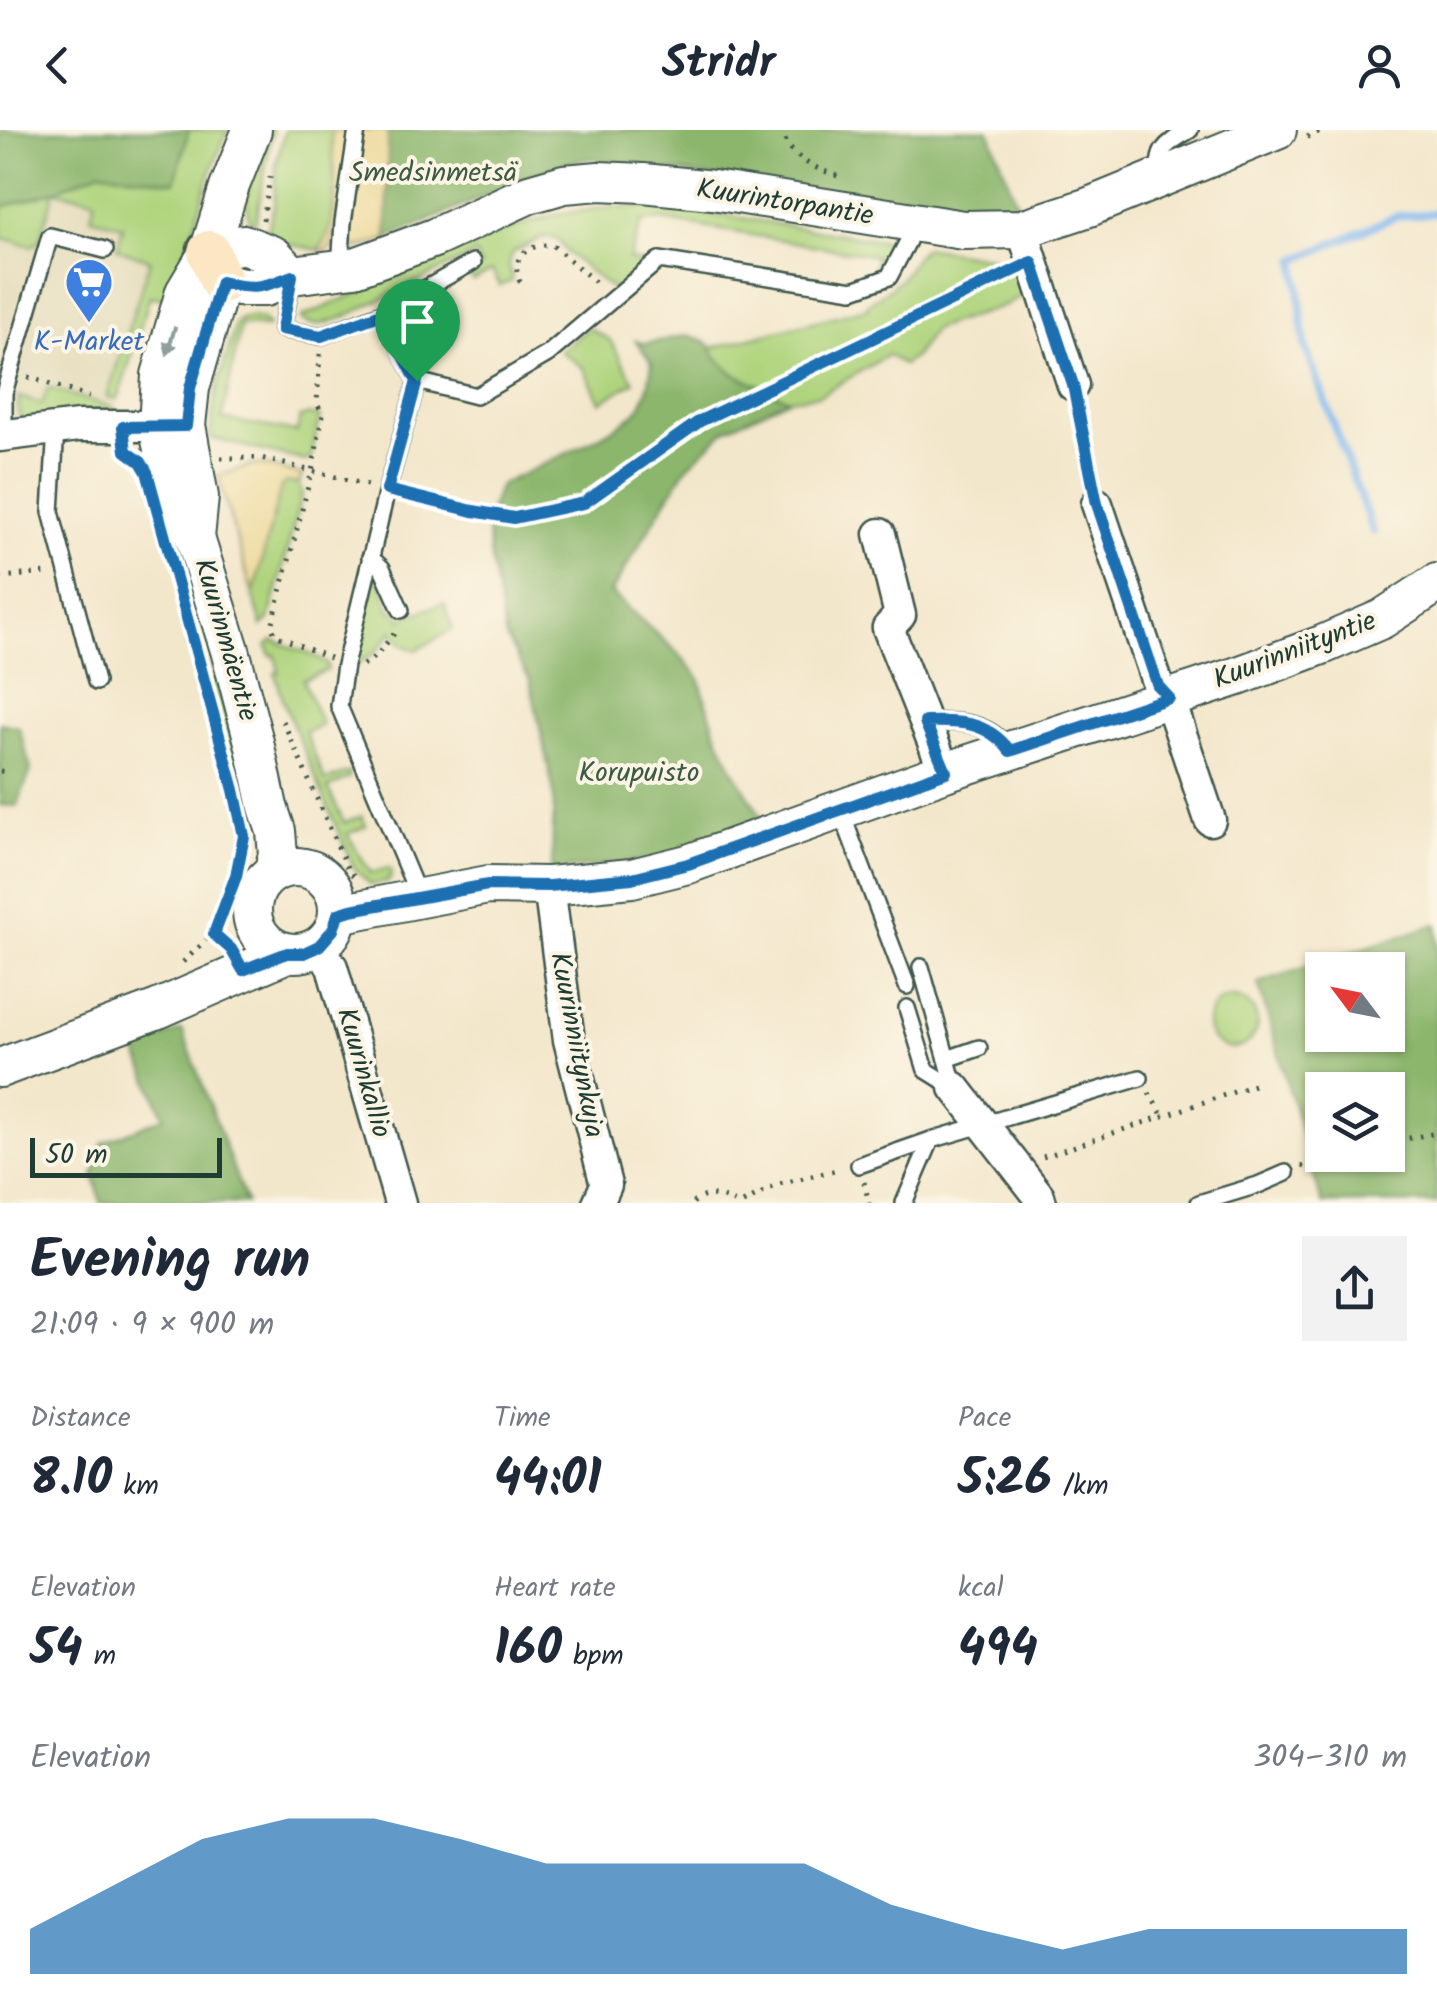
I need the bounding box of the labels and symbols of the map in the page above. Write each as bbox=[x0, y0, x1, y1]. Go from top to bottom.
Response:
park label: Smedsinmetsä bbox=[349, 151, 519, 196]
street label: Kuurintorpantie bbox=[693, 167, 877, 239]
supermarket icon: K-Market bbox=[63, 256, 115, 324]
pin bbox=[375, 279, 460, 382]
place label: K-Market bbox=[34, 320, 145, 365]
one-way arrow bbox=[163, 326, 178, 356]
street label: Kuurinmäentie bbox=[180, 553, 270, 727]
street label: Kuurinniityntie bbox=[1207, 599, 1384, 703]
park label: Korupuisto bbox=[579, 751, 699, 796]
street label: Kuurinniitynkuja bbox=[536, 948, 616, 1142]
north arrow bbox=[1305, 952, 1405, 1052]
street label: Kuurinkallio bbox=[323, 1003, 403, 1143]
scale bar bbox=[30, 1133, 222, 1178]

